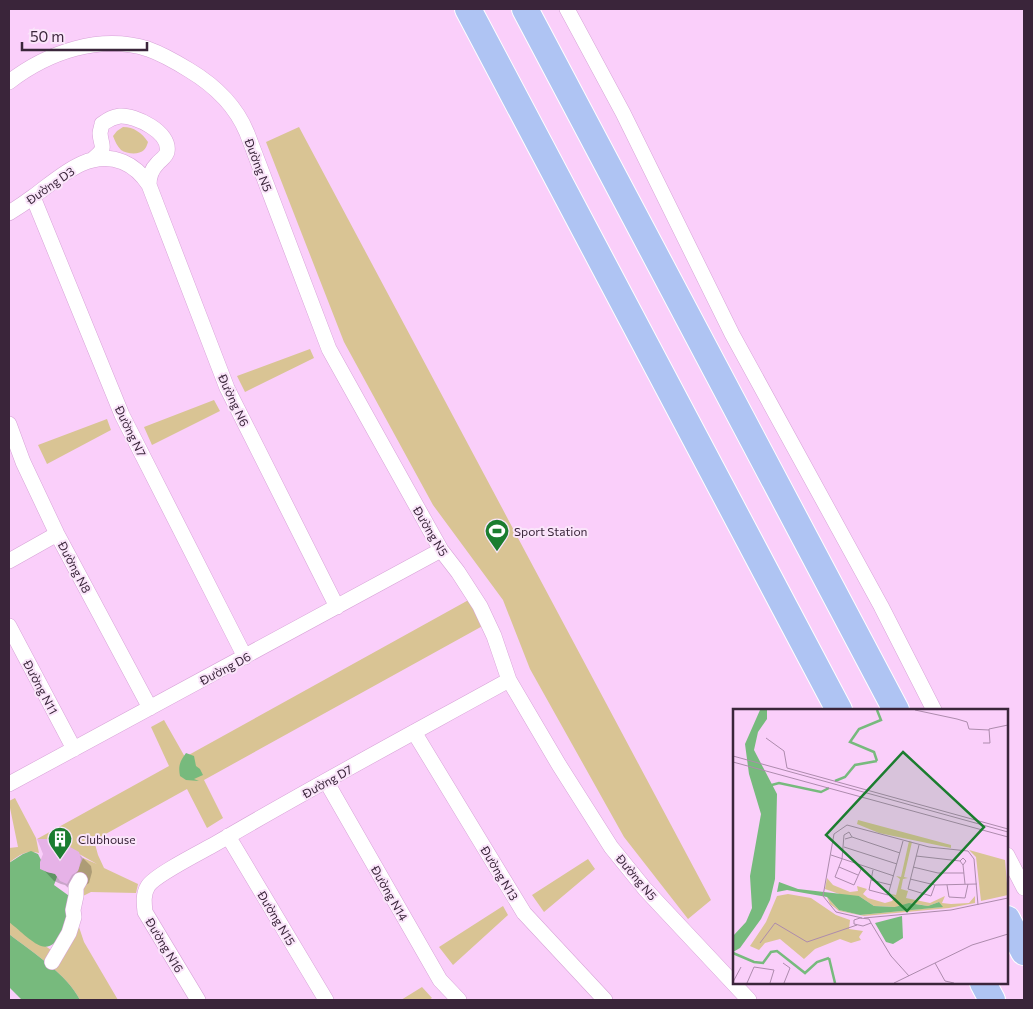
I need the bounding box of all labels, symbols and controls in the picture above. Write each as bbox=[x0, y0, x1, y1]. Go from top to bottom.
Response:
scale bar bbox=[22, 20, 148, 52]
text: 50 m bbox=[30, 27, 64, 45]
street label: Đường N5 bbox=[242, 136, 276, 194]
street label: Đường D3 bbox=[22, 163, 77, 207]
street label: Đường N6 bbox=[215, 371, 252, 428]
street label: Đường N7 bbox=[112, 402, 149, 459]
street label: Đường N5 bbox=[410, 503, 451, 559]
sports icon: Sport Station bbox=[484, 518, 510, 552]
place label: Sport Station bbox=[514, 524, 587, 538]
street label: Đường N8 bbox=[55, 538, 94, 595]
street label: Đường D6 bbox=[196, 649, 253, 688]
street label: Đường N11 bbox=[20, 657, 61, 716]
inset map bbox=[733, 709, 1008, 984]
street label: Đường D7 bbox=[299, 762, 354, 801]
building icon: Clubhouse bbox=[47, 826, 73, 860]
place label: Clubhouse bbox=[78, 832, 136, 846]
street label: Đường N13 bbox=[478, 843, 522, 903]
street label: Đường N5 bbox=[613, 850, 660, 903]
street label: Đường N14 bbox=[368, 862, 411, 923]
street label: Đường N15 bbox=[255, 887, 299, 948]
street label: Đường N16 bbox=[143, 914, 187, 975]

